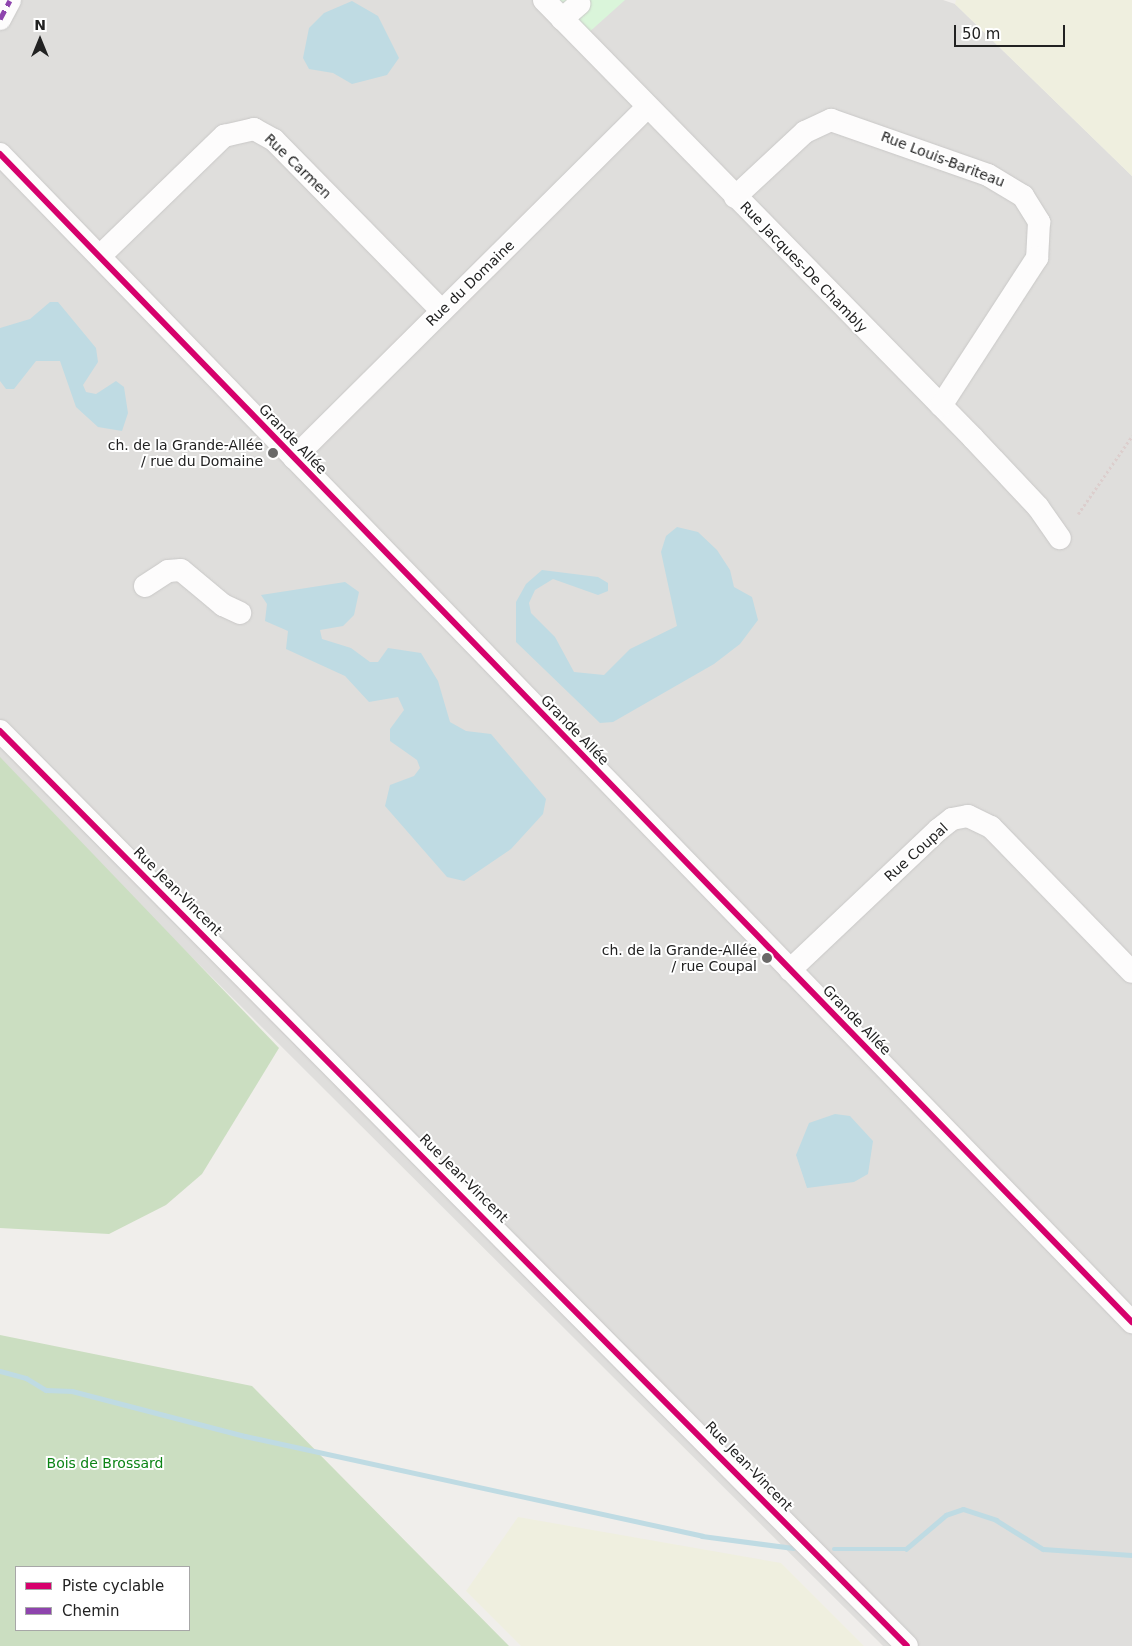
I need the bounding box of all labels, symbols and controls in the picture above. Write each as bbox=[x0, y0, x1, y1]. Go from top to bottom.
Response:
north arrow bbox=[15, 15, 65, 65]
scale bar bbox=[957, 15, 1068, 47]
text: N bbox=[34, 17, 46, 33]
text: 50 m bbox=[962, 25, 1000, 43]
street label: Rue Louis-Bariteau bbox=[879, 128, 1007, 190]
street label: Rue Carmen bbox=[261, 130, 335, 202]
street label: Rue Jacques-De Chambly bbox=[737, 198, 871, 336]
street label: Rue du Domaine bbox=[422, 237, 518, 329]
street label: Grande Allée bbox=[255, 401, 331, 477]
place label: ch. de la Grande-Allée / rue du Domaine bbox=[108, 437, 263, 470]
marker: ch. de la Grande-Allée / rue du Domaine bbox=[267, 447, 279, 459]
street label: Grande Allée bbox=[537, 692, 613, 768]
street label: Rue Coupal bbox=[881, 819, 951, 885]
street label: Rue Jean-Vincent bbox=[130, 843, 226, 939]
place label: ch. de la Grande-Allée / rue Coupal bbox=[602, 942, 757, 974]
marker: ch. de la Grande-Allée / rue Coupal bbox=[761, 952, 773, 964]
street label: Grande Allée bbox=[819, 982, 895, 1058]
street label: Rue Jean-Vincent bbox=[416, 1130, 512, 1226]
street label: Rue Jean-Vincent bbox=[702, 1418, 796, 1514]
park label: Bois de Brossard bbox=[47, 1455, 163, 1471]
legend bbox=[15, 1566, 190, 1631]
text: Piste cyclable bbox=[62, 1577, 164, 1595]
text: Chemin bbox=[62, 1602, 120, 1620]

